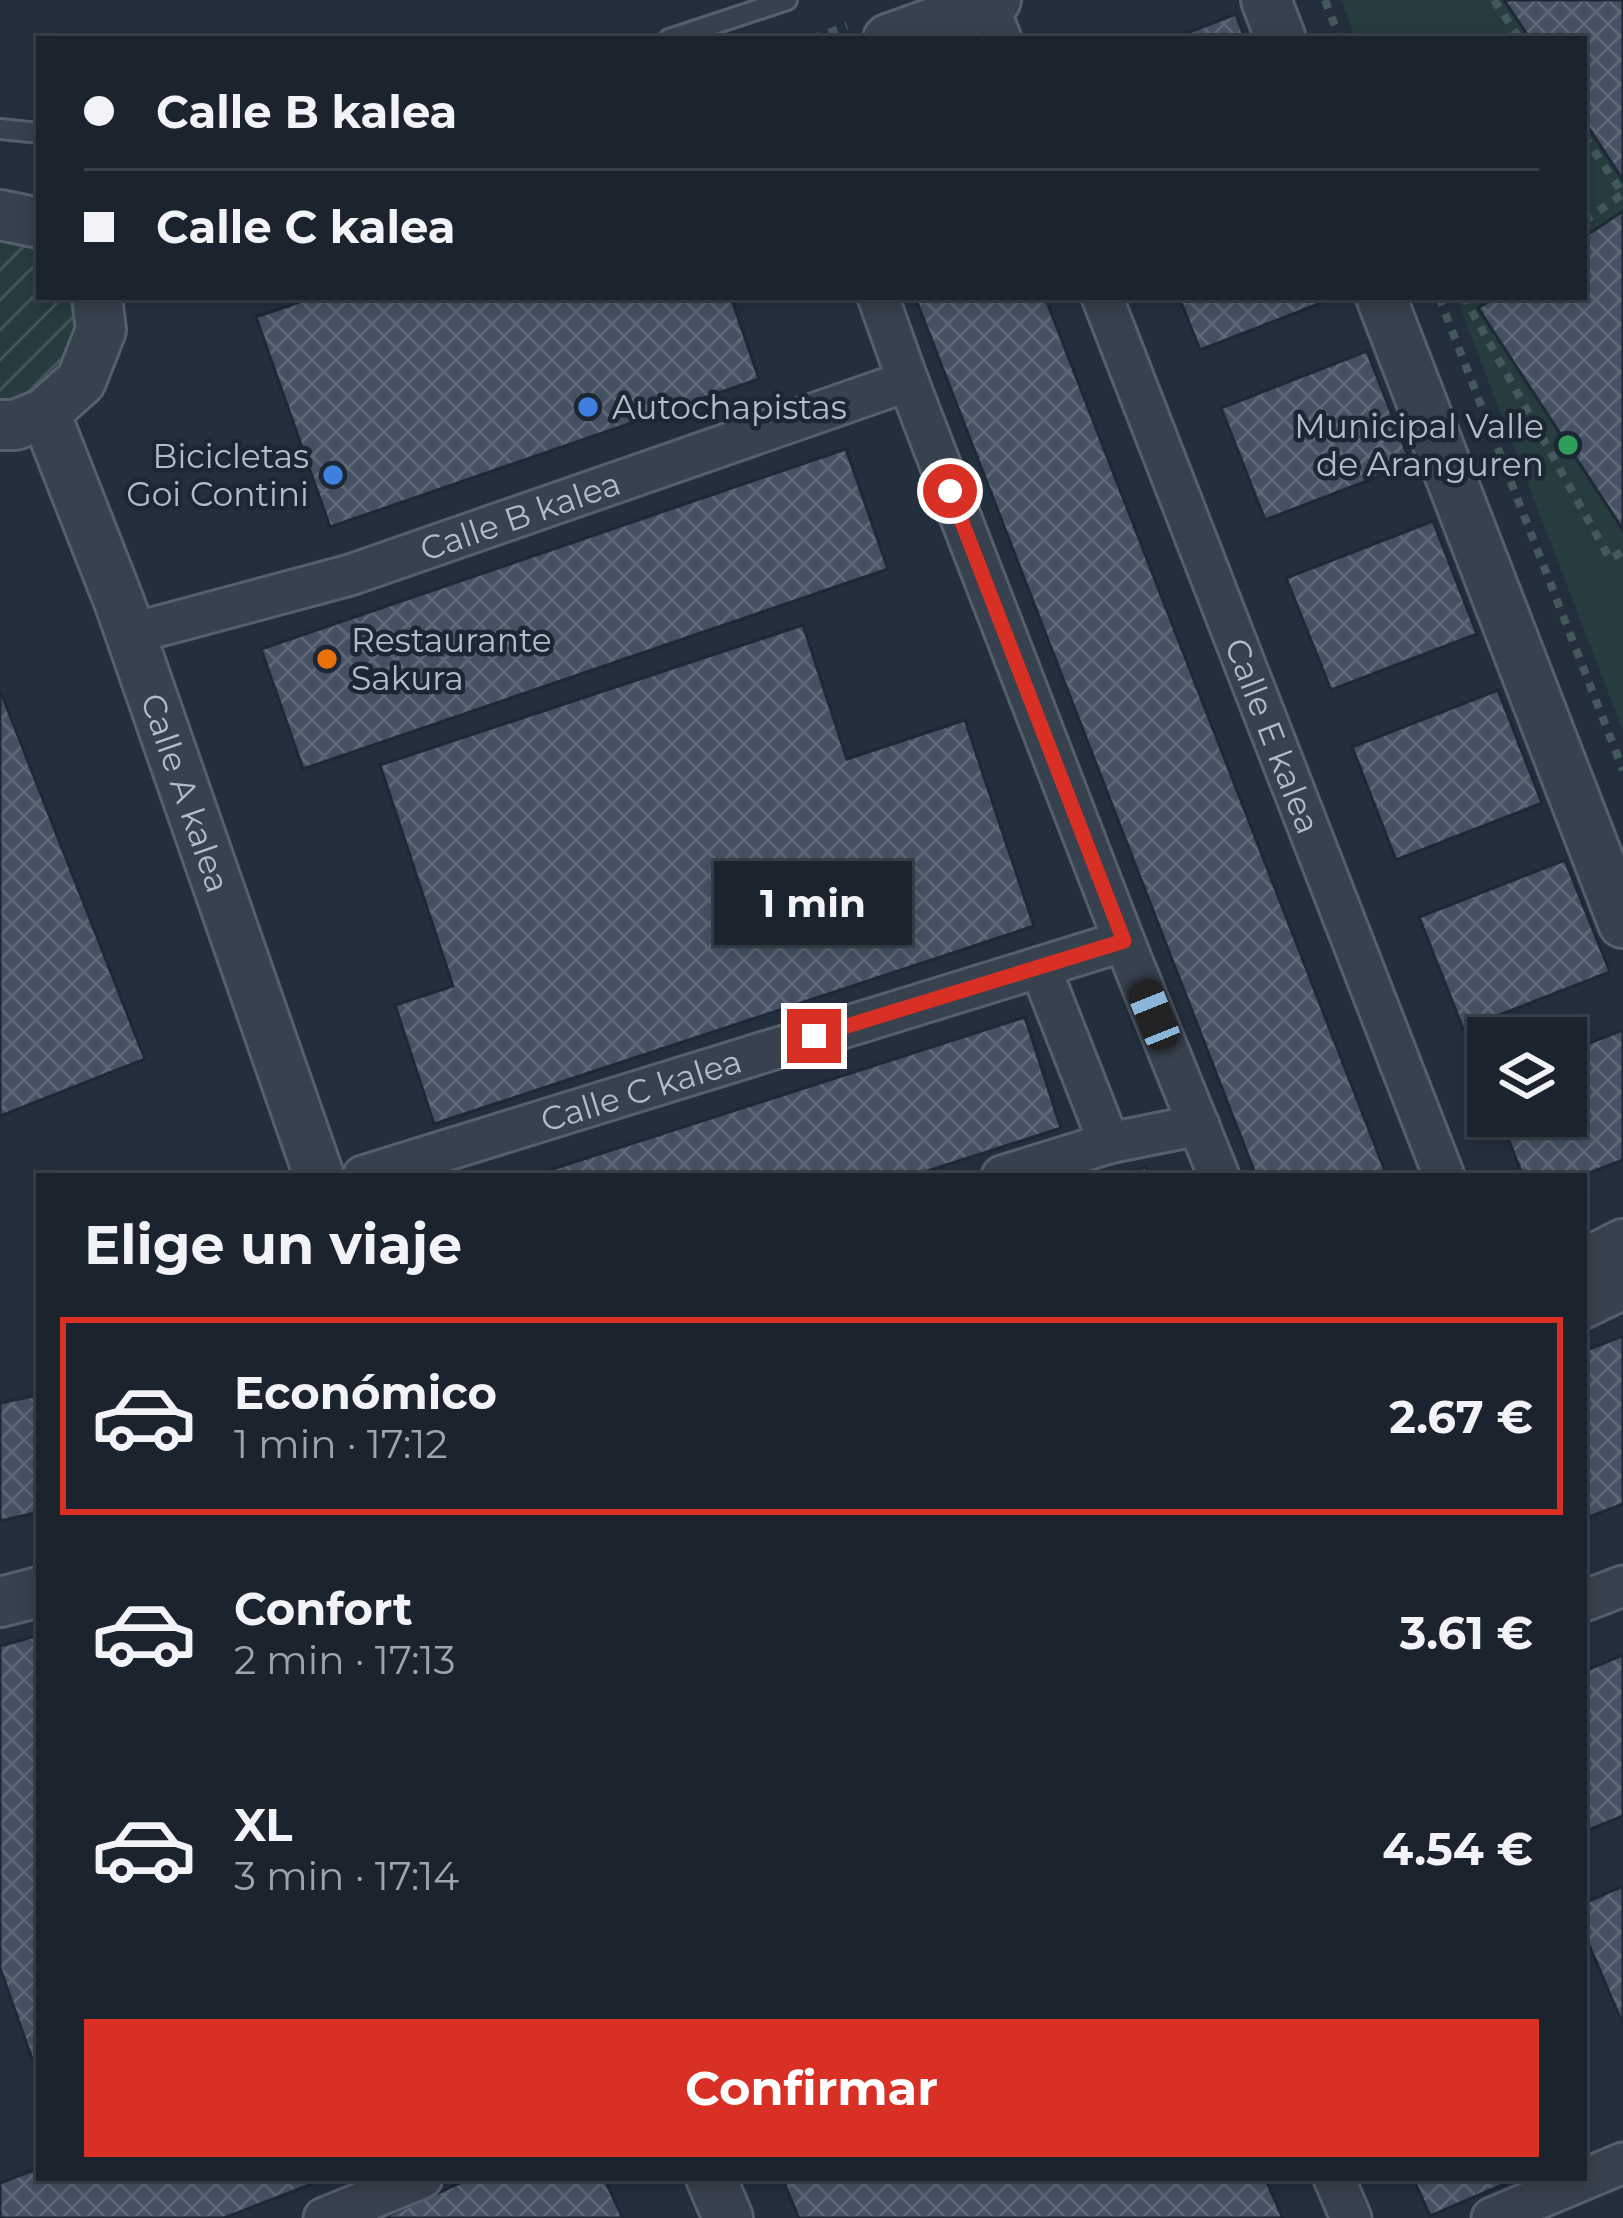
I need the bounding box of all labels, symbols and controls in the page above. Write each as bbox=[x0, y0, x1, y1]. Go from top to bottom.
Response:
text: Calle B kalea bbox=[156, 84, 457, 139]
text: Calle C kalea bbox=[156, 199, 456, 254]
place label: Autochapistas bbox=[612, 387, 847, 427]
marker: Autochapistas bbox=[575, 394, 601, 420]
place label: Municipal Valle de Aranguren bbox=[1294, 406, 1544, 484]
marker: Municipal Valle de Aranguren bbox=[1555, 432, 1581, 458]
place label: Bicicletas Goi Contini bbox=[126, 436, 309, 514]
marker: Bicicletas Goi Contini bbox=[320, 462, 346, 488]
street label: Calle B kalea bbox=[415, 463, 626, 569]
route start bbox=[923, 464, 977, 518]
place label: Restaurante Sakura bbox=[351, 620, 552, 698]
street label: Calle E kalea bbox=[1217, 632, 1329, 839]
marker: Restaurante Sakura bbox=[314, 646, 340, 672]
street label: Calle A kalea bbox=[133, 688, 239, 898]
callout: 1 min bbox=[715, 862, 913, 946]
text: 1 min bbox=[760, 879, 866, 927]
car bbox=[1124, 975, 1184, 1055]
route end bbox=[787, 1009, 841, 1063]
map controls bbox=[1467, 1017, 1587, 1137]
button: layers bbox=[1467, 1017, 1587, 1137]
street label: Calle C kalea bbox=[536, 1040, 746, 1140]
text: Elige un viaje bbox=[84, 1212, 462, 1278]
icon: car bbox=[90, 1362, 198, 1470]
text: Económico bbox=[234, 1365, 497, 1420]
text: 2.67 € bbox=[1389, 1389, 1533, 1444]
text: 1 min · 17:12 bbox=[234, 1420, 448, 1468]
icon: car bbox=[90, 1578, 198, 1686]
text: Confort bbox=[234, 1581, 413, 1636]
text: 3.61 € bbox=[1400, 1605, 1533, 1660]
text: 2 min · 17:13 bbox=[234, 1636, 455, 1684]
icon: car bbox=[90, 1794, 198, 1902]
text: XL bbox=[234, 1797, 292, 1852]
text: 4.54 € bbox=[1382, 1821, 1533, 1876]
text: 3 min · 17:14 bbox=[234, 1852, 459, 1900]
button: Confirmar bbox=[84, 2019, 1539, 2157]

